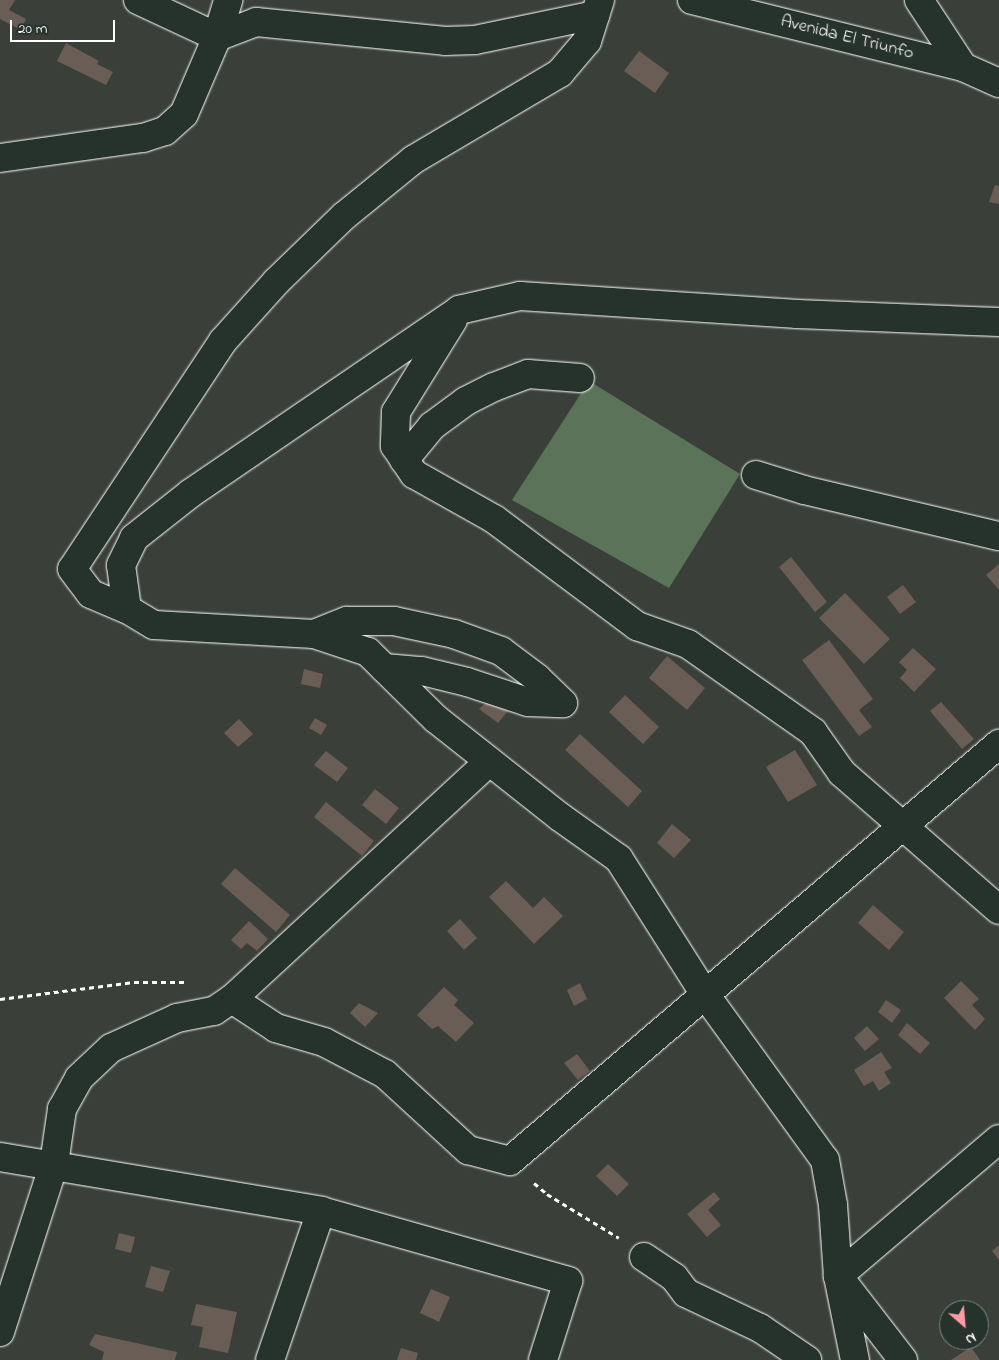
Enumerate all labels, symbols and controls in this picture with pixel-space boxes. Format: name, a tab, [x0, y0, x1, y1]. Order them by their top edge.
scale bar	[12, 10, 118, 42]
street label: Avenida El Triunfo	[778, 11, 916, 65]
text: 20 m	[18, 18, 47, 40]
north arrow	[939, 1300, 989, 1350]
text: N	[962, 1326, 980, 1349]

